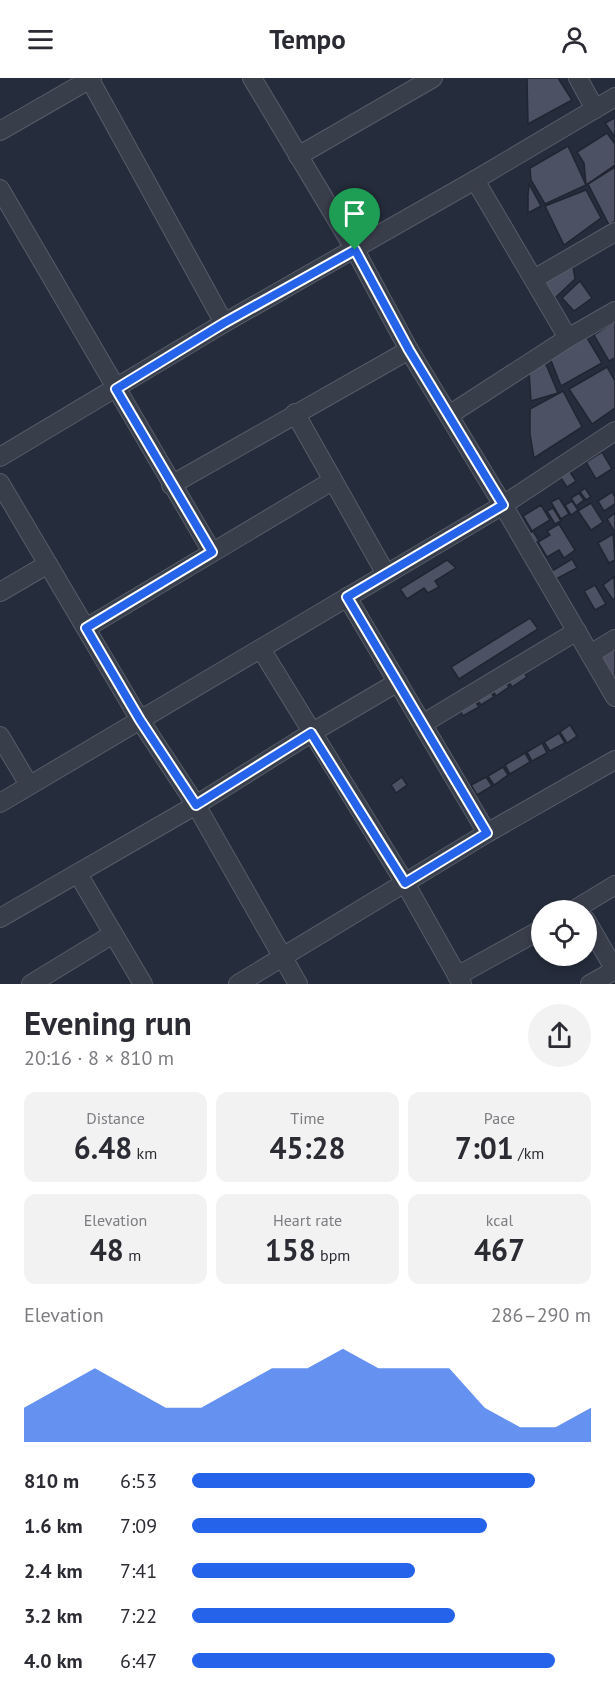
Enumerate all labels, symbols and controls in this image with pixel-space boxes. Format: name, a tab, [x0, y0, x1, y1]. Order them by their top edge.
text: Tempo	[269, 22, 346, 56]
icon: menu	[24, 23, 57, 56]
icon: person	[558, 23, 591, 56]
pin	[329, 188, 380, 250]
icon: arrive	[338, 197, 371, 230]
map controls	[531, 900, 597, 966]
button: locate	[531, 900, 597, 966]
text: Evening run	[24, 1001, 192, 1044]
button: share	[528, 1004, 591, 1067]
text: 20:16 · 8 × 810 m	[24, 1045, 174, 1071]
text: Distance	[86, 1108, 145, 1128]
text: Time	[290, 1108, 325, 1128]
text: Pace	[484, 1108, 515, 1128]
text: 6.48	[74, 1128, 132, 1167]
text: 45:28	[269, 1128, 346, 1167]
text: 7:01	[455, 1128, 514, 1167]
text: km	[132, 1143, 157, 1163]
text: /km	[514, 1143, 544, 1163]
text: Elevation	[84, 1210, 147, 1230]
text: Heart rate	[273, 1210, 342, 1230]
text: kcal	[486, 1210, 513, 1230]
text: 48	[90, 1230, 124, 1269]
text: 158	[265, 1230, 316, 1269]
text: 467	[474, 1230, 525, 1269]
text: m	[124, 1245, 141, 1265]
text: bpm	[316, 1245, 350, 1265]
text: Elevation	[24, 1302, 104, 1328]
text: 286–290 m	[491, 1302, 591, 1328]
text: 810 m	[24, 1468, 79, 1494]
text: 6:53	[120, 1468, 157, 1494]
text: 1.6 km	[24, 1513, 83, 1539]
text: 7:09	[120, 1513, 157, 1539]
text: 2.4 km	[24, 1558, 83, 1584]
text: 7:41	[120, 1558, 157, 1584]
text: 3.2 km	[24, 1603, 83, 1629]
text: 7:22	[120, 1603, 157, 1629]
text: 4.0 km	[24, 1648, 83, 1674]
text: 6:47	[120, 1648, 157, 1674]

